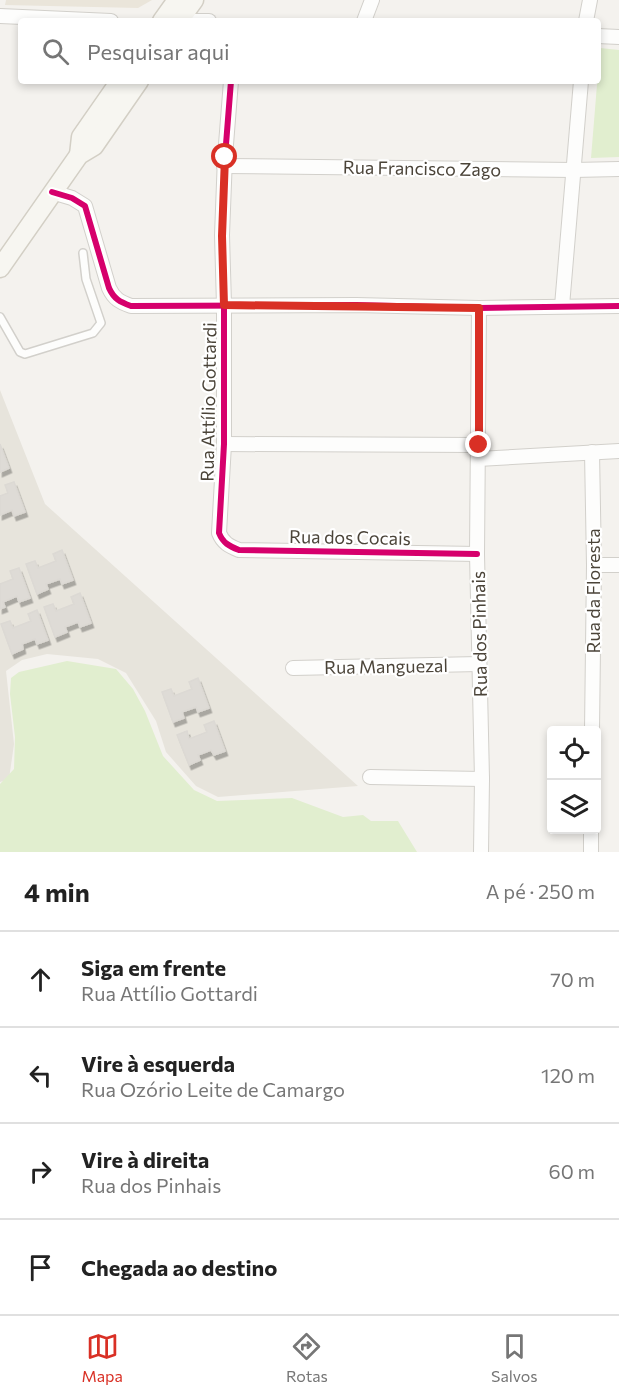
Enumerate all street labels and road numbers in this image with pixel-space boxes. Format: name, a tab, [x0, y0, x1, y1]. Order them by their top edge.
street label: Rua Francisco Zago	[343, 156, 501, 180]
street label: Rua Attílio Gottardi	[196, 322, 220, 482]
street label: Rua dos Cocais	[289, 525, 411, 549]
street label: Rua da Floresta	[582, 528, 604, 654]
street label: Rua dos Pinhais	[467, 571, 491, 697]
street label: Rua Manguezal	[324, 654, 448, 678]

